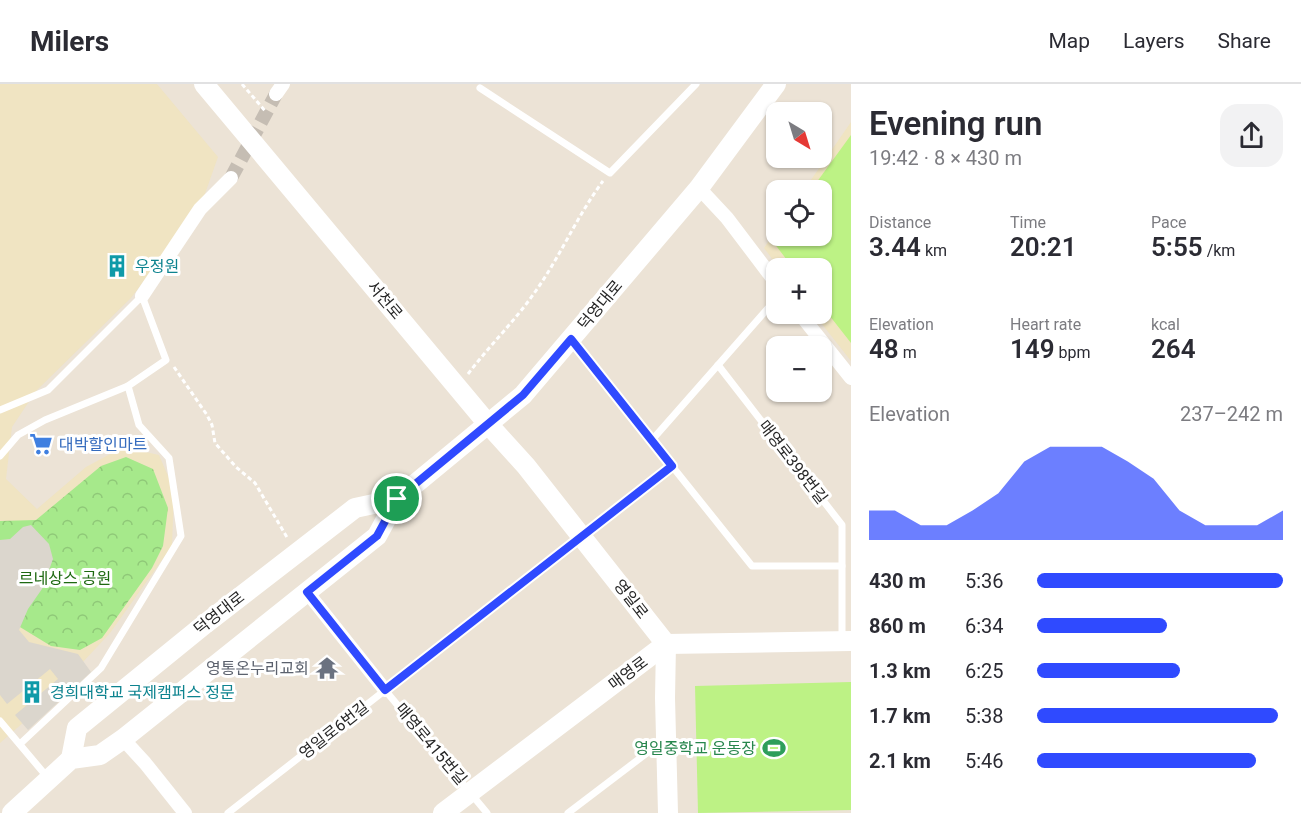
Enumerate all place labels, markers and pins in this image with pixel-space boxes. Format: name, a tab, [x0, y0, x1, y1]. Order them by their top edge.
building icon: 우정원	[104, 253, 130, 279]
place label: 우정원	[135, 257, 179, 276]
supermarket icon: 대박할인마트	[28, 431, 54, 457]
place label: 대박할인마트	[59, 435, 147, 454]
pin	[371, 473, 422, 524]
temple icon: 영통온누리교회	[314, 655, 340, 681]
place label: 영통온누리교회	[206, 659, 309, 678]
building icon: 경희대학교 국제캠퍼스 정문	[19, 679, 45, 705]
place label: 경희대학교 국제캠퍼스 정문	[50, 683, 235, 702]
sports icon: 영일중학교 운동장	[761, 735, 787, 761]
place label: 영일중학교 운동장	[634, 739, 756, 758]

